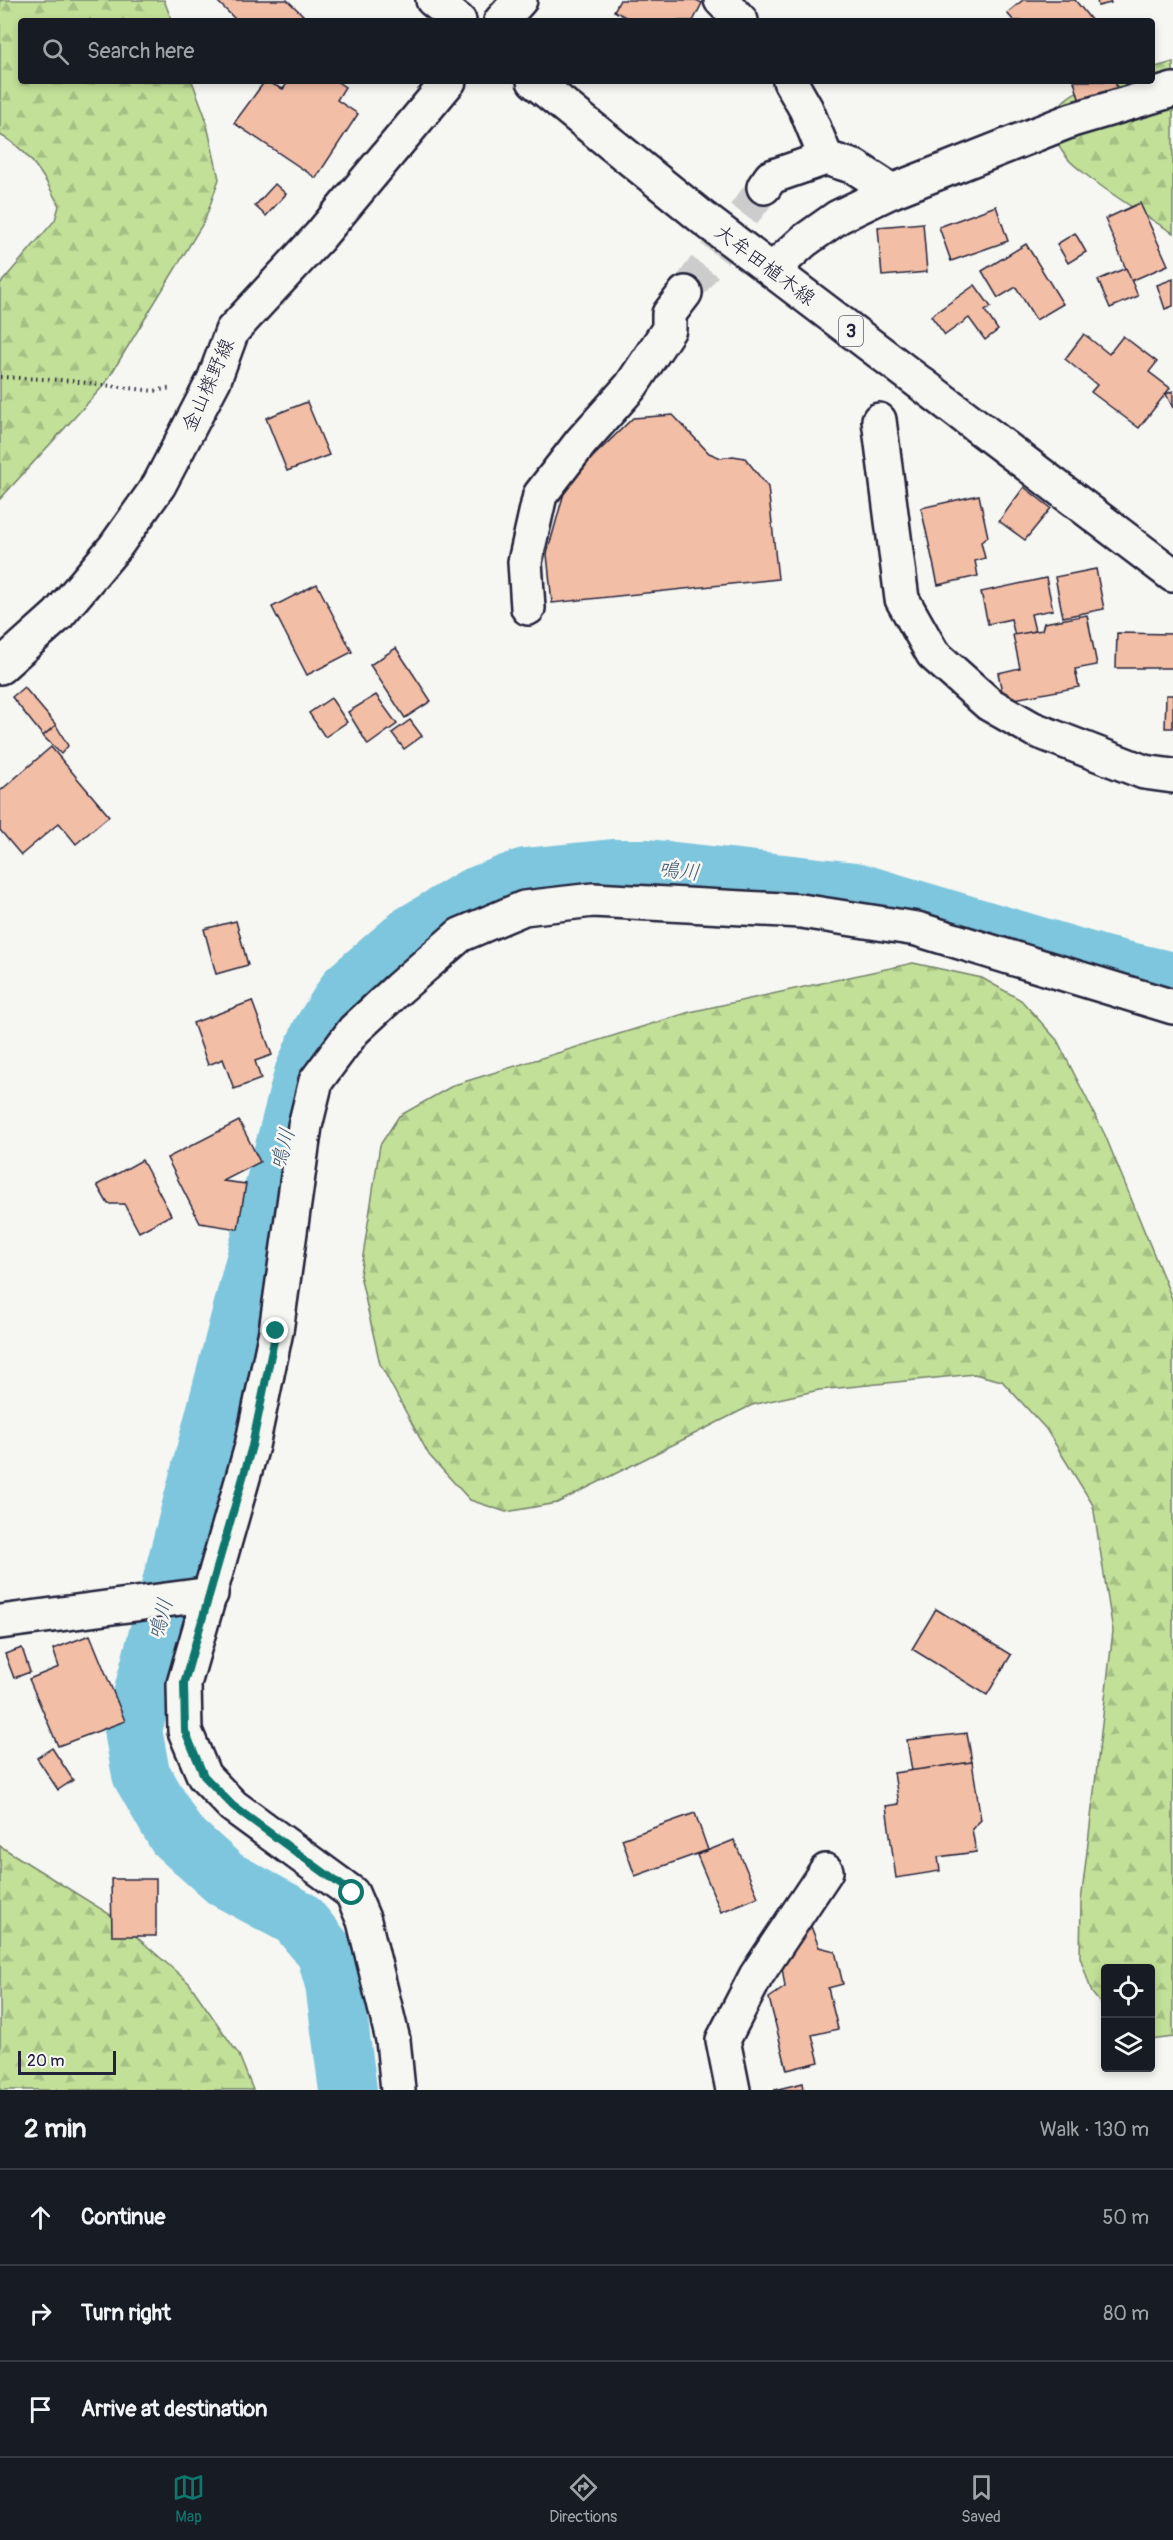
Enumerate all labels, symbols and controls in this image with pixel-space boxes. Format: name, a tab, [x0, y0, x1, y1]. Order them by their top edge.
search box	[18, 18, 1155, 84]
icon: search	[39, 35, 72, 68]
text: Search here	[87, 37, 194, 65]
street label: 大牟田植木線	[710, 219, 820, 311]
road number: 3	[839, 316, 863, 346]
street label: 金山檪野線	[176, 334, 240, 436]
water label: 鳴川	[657, 855, 701, 887]
water label: 鳴川	[265, 1125, 301, 1173]
route end	[262, 1317, 288, 1343]
water label: 鳴川	[143, 1595, 179, 1643]
route start	[338, 1879, 364, 1905]
map controls	[1101, 1964, 1155, 2072]
button: locate	[1101, 1964, 1155, 2018]
button: layers	[1101, 2018, 1155, 2072]
scale bar	[18, 2048, 116, 2076]
text: 20 m	[27, 2051, 65, 2071]
text: 2 min	[24, 2113, 86, 2145]
text: Walk · 130 m	[1040, 2117, 1149, 2142]
icon: ahead	[24, 2201, 57, 2234]
text: Continue	[81, 2203, 165, 2231]
text: 50 m	[1102, 2205, 1149, 2230]
icon: right	[24, 2297, 57, 2330]
text: Turn right	[81, 2299, 171, 2327]
text: 80 m	[1103, 2301, 1149, 2326]
icon: arrive	[24, 2393, 57, 2426]
text: Arrive at destination	[81, 2395, 267, 2423]
tab: Map	[172, 2471, 205, 2527]
tab: Directions	[549, 2471, 617, 2527]
tab: Saved	[961, 2471, 1001, 2527]

